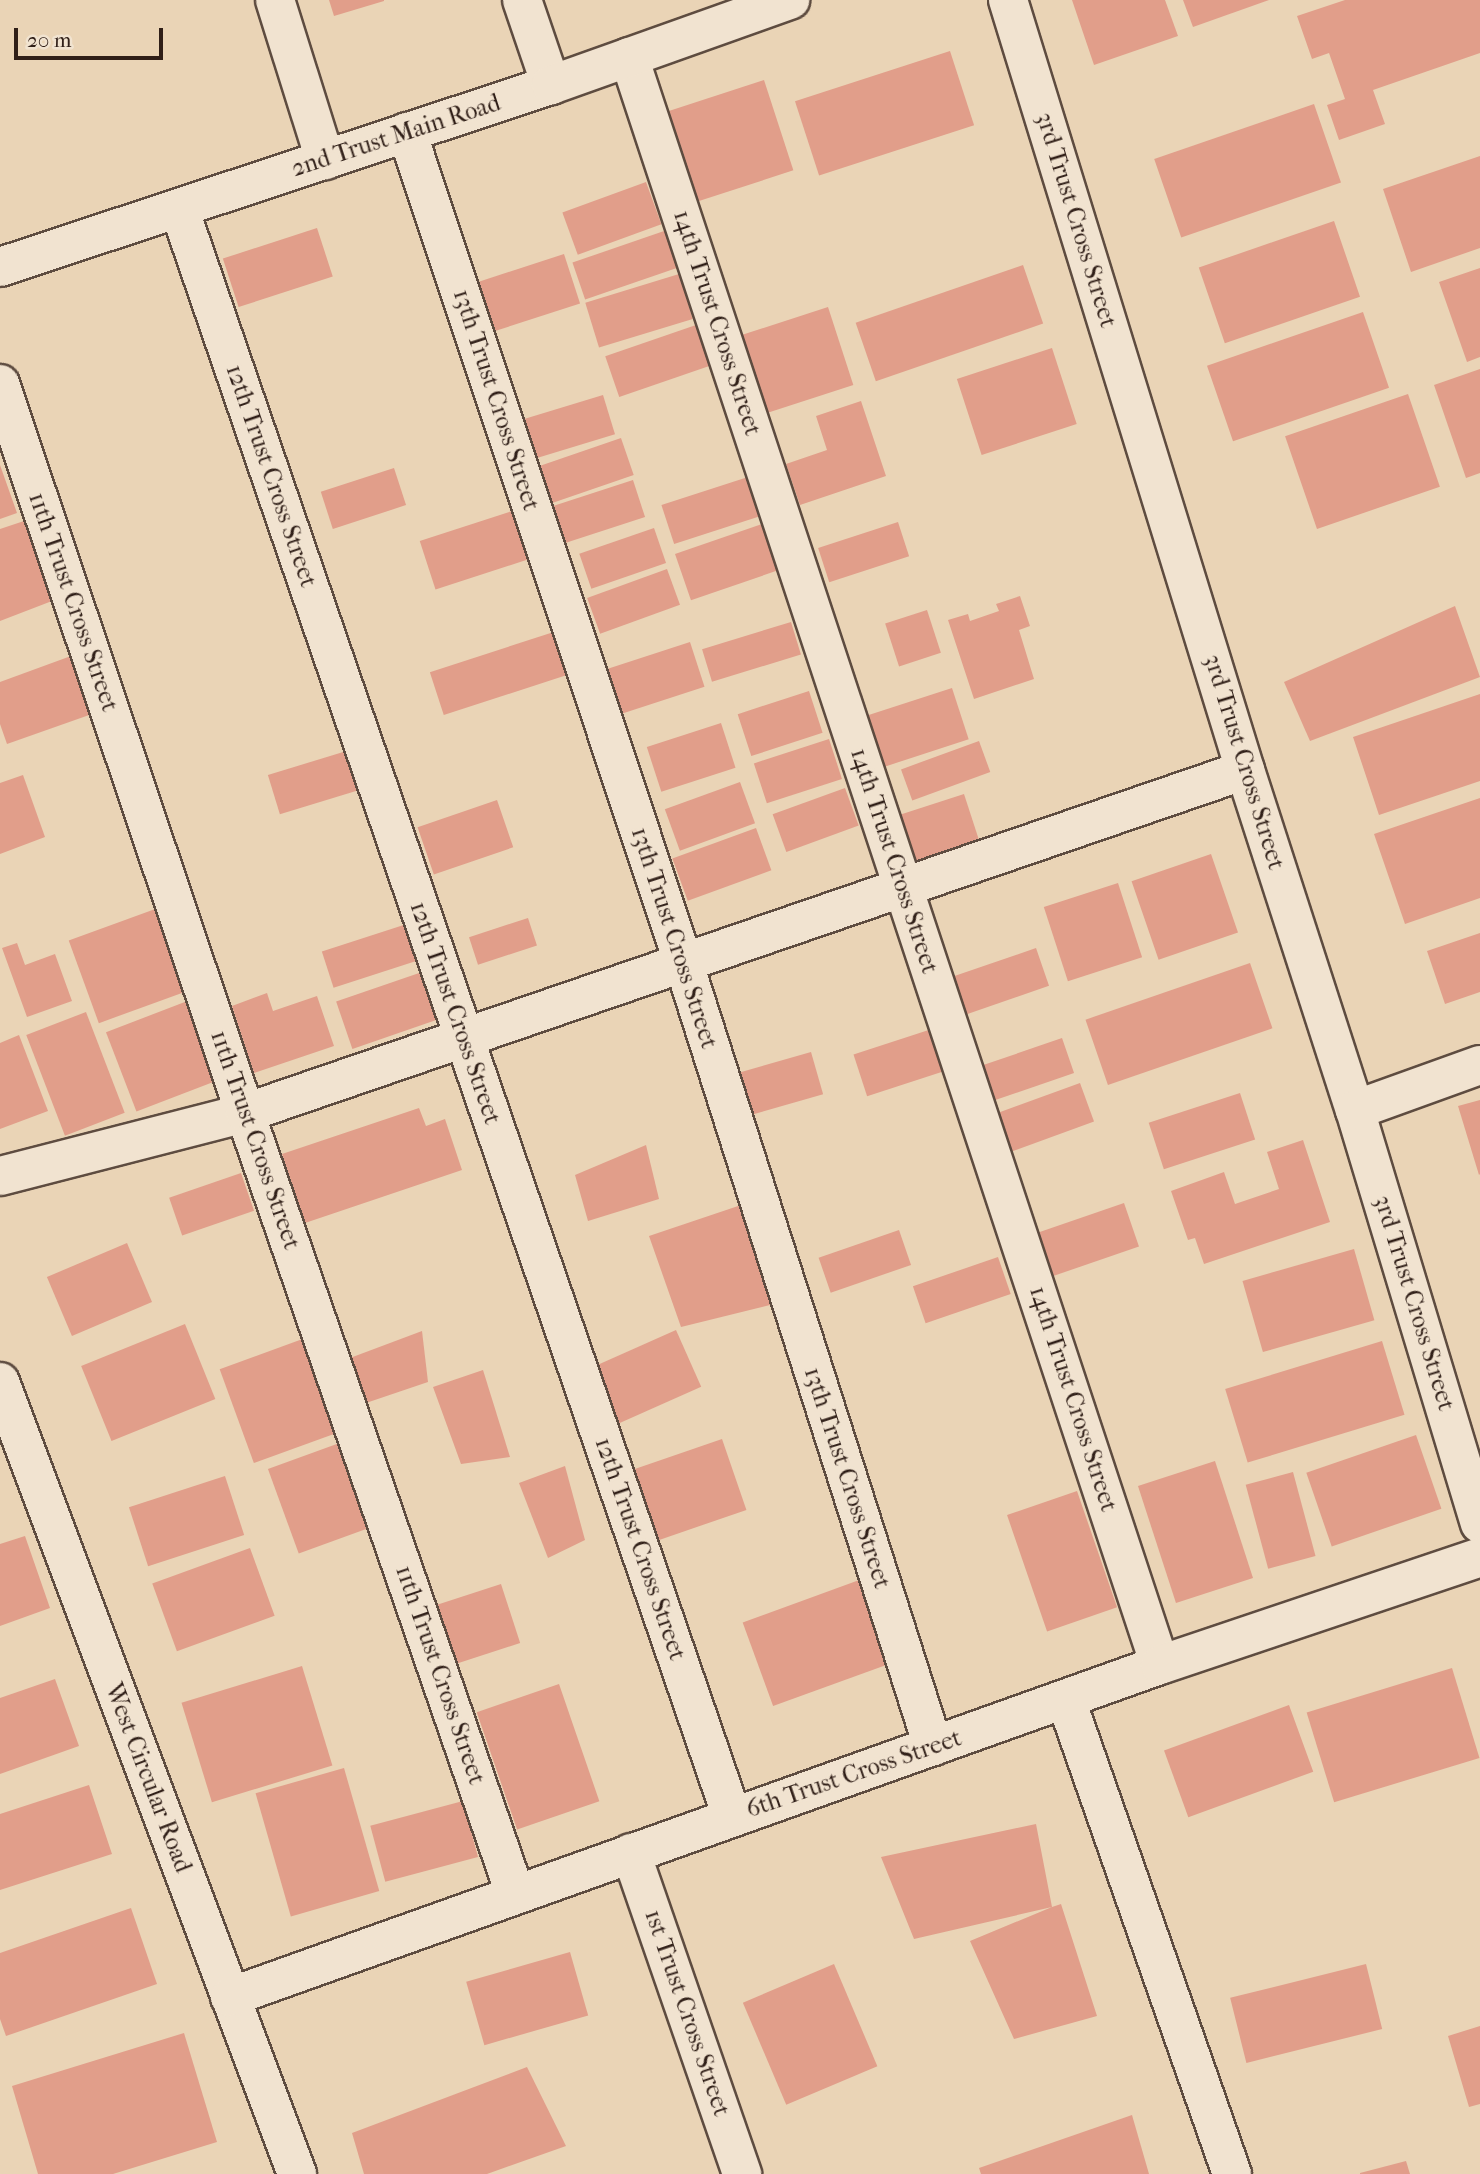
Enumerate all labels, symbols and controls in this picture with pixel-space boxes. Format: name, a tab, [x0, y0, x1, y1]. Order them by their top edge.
scale bar	[18, 14, 166, 58]
text: 20 m	[27, 28, 71, 52]
street label: 2nd Trust Main Road	[288, 89, 504, 183]
street label: 3rd Trust Cross Street	[1030, 109, 1122, 331]
street label: 14th Trust Cross Street	[667, 207, 767, 439]
street label: 13th Trust Cross Street	[447, 286, 545, 514]
street label: 12th Trust Cross Street	[219, 361, 323, 591]
street label: 11th Trust Cross Street	[22, 489, 124, 715]
street label: 3rd Trust Cross Street	[1198, 651, 1290, 873]
street label: 14th Trust Cross Street	[844, 745, 944, 977]
street label: 13th Trust Cross Street	[625, 824, 723, 1052]
street label: 12th Trust Cross Street	[403, 898, 507, 1128]
street label: 11th Trust Cross Street	[204, 1027, 306, 1253]
street label: 3rd Trust Cross Street	[1368, 1192, 1460, 1414]
street label: 14th Trust Cross Street	[1023, 1283, 1123, 1515]
street label: 13th Trust Cross Street	[798, 1364, 896, 1592]
street label: 12th Trust Cross Street	[588, 1434, 692, 1664]
street label: 11th Trust Cross Street	[389, 1562, 491, 1788]
street label: West Circular Road	[99, 1679, 197, 1877]
street label: 6th Trust Cross Street	[743, 1724, 965, 1824]
street label: 1st Trust Cross Street	[638, 1906, 736, 2120]

